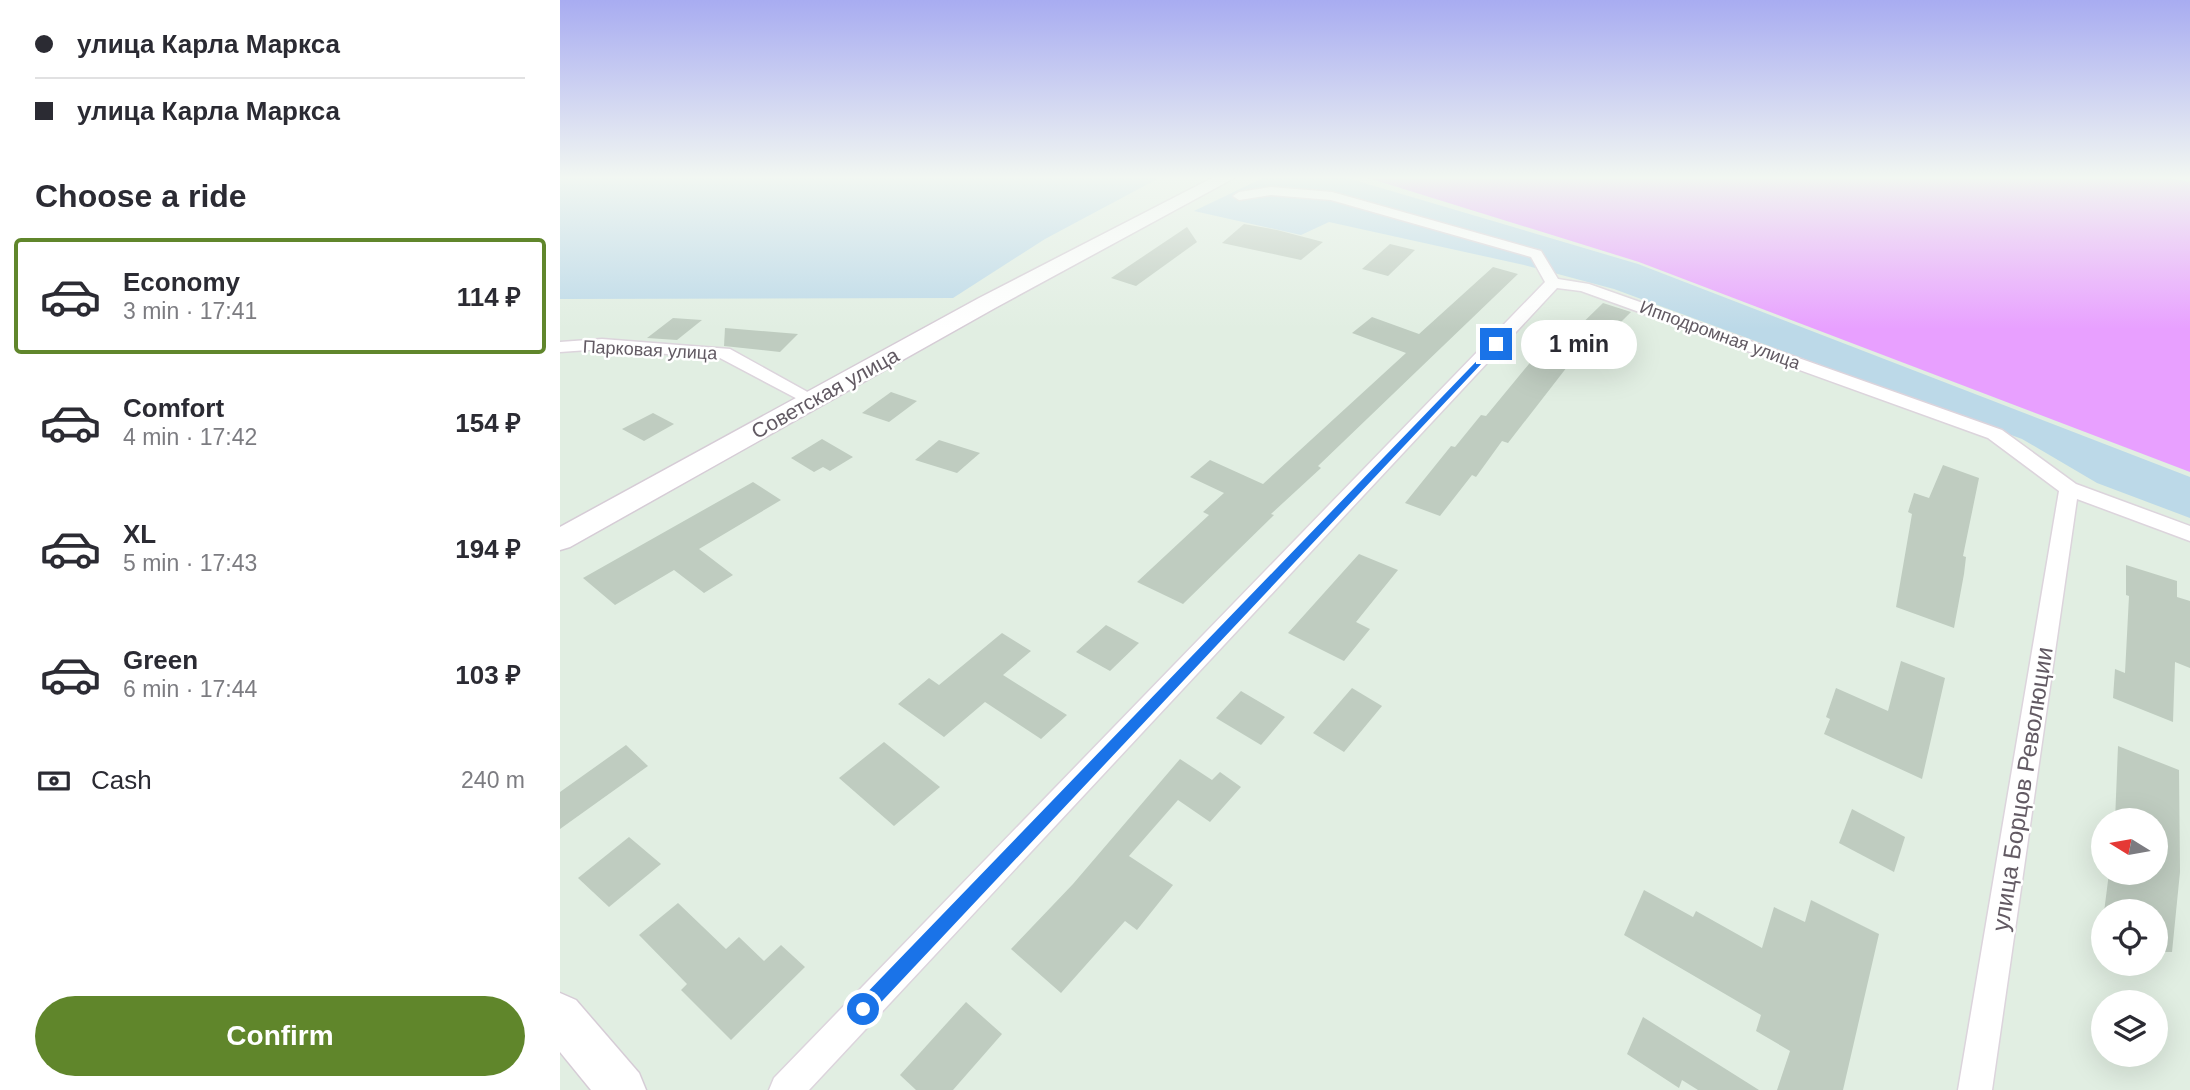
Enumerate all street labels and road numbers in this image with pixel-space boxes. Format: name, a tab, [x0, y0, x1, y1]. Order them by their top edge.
street label: Ипподромная улица	[1637, 297, 1804, 374]
street label: Парковая улица	[582, 336, 719, 364]
street label: Советская улица	[747, 343, 903, 443]
street label: улица Борцов Революции	[1986, 645, 2058, 933]

